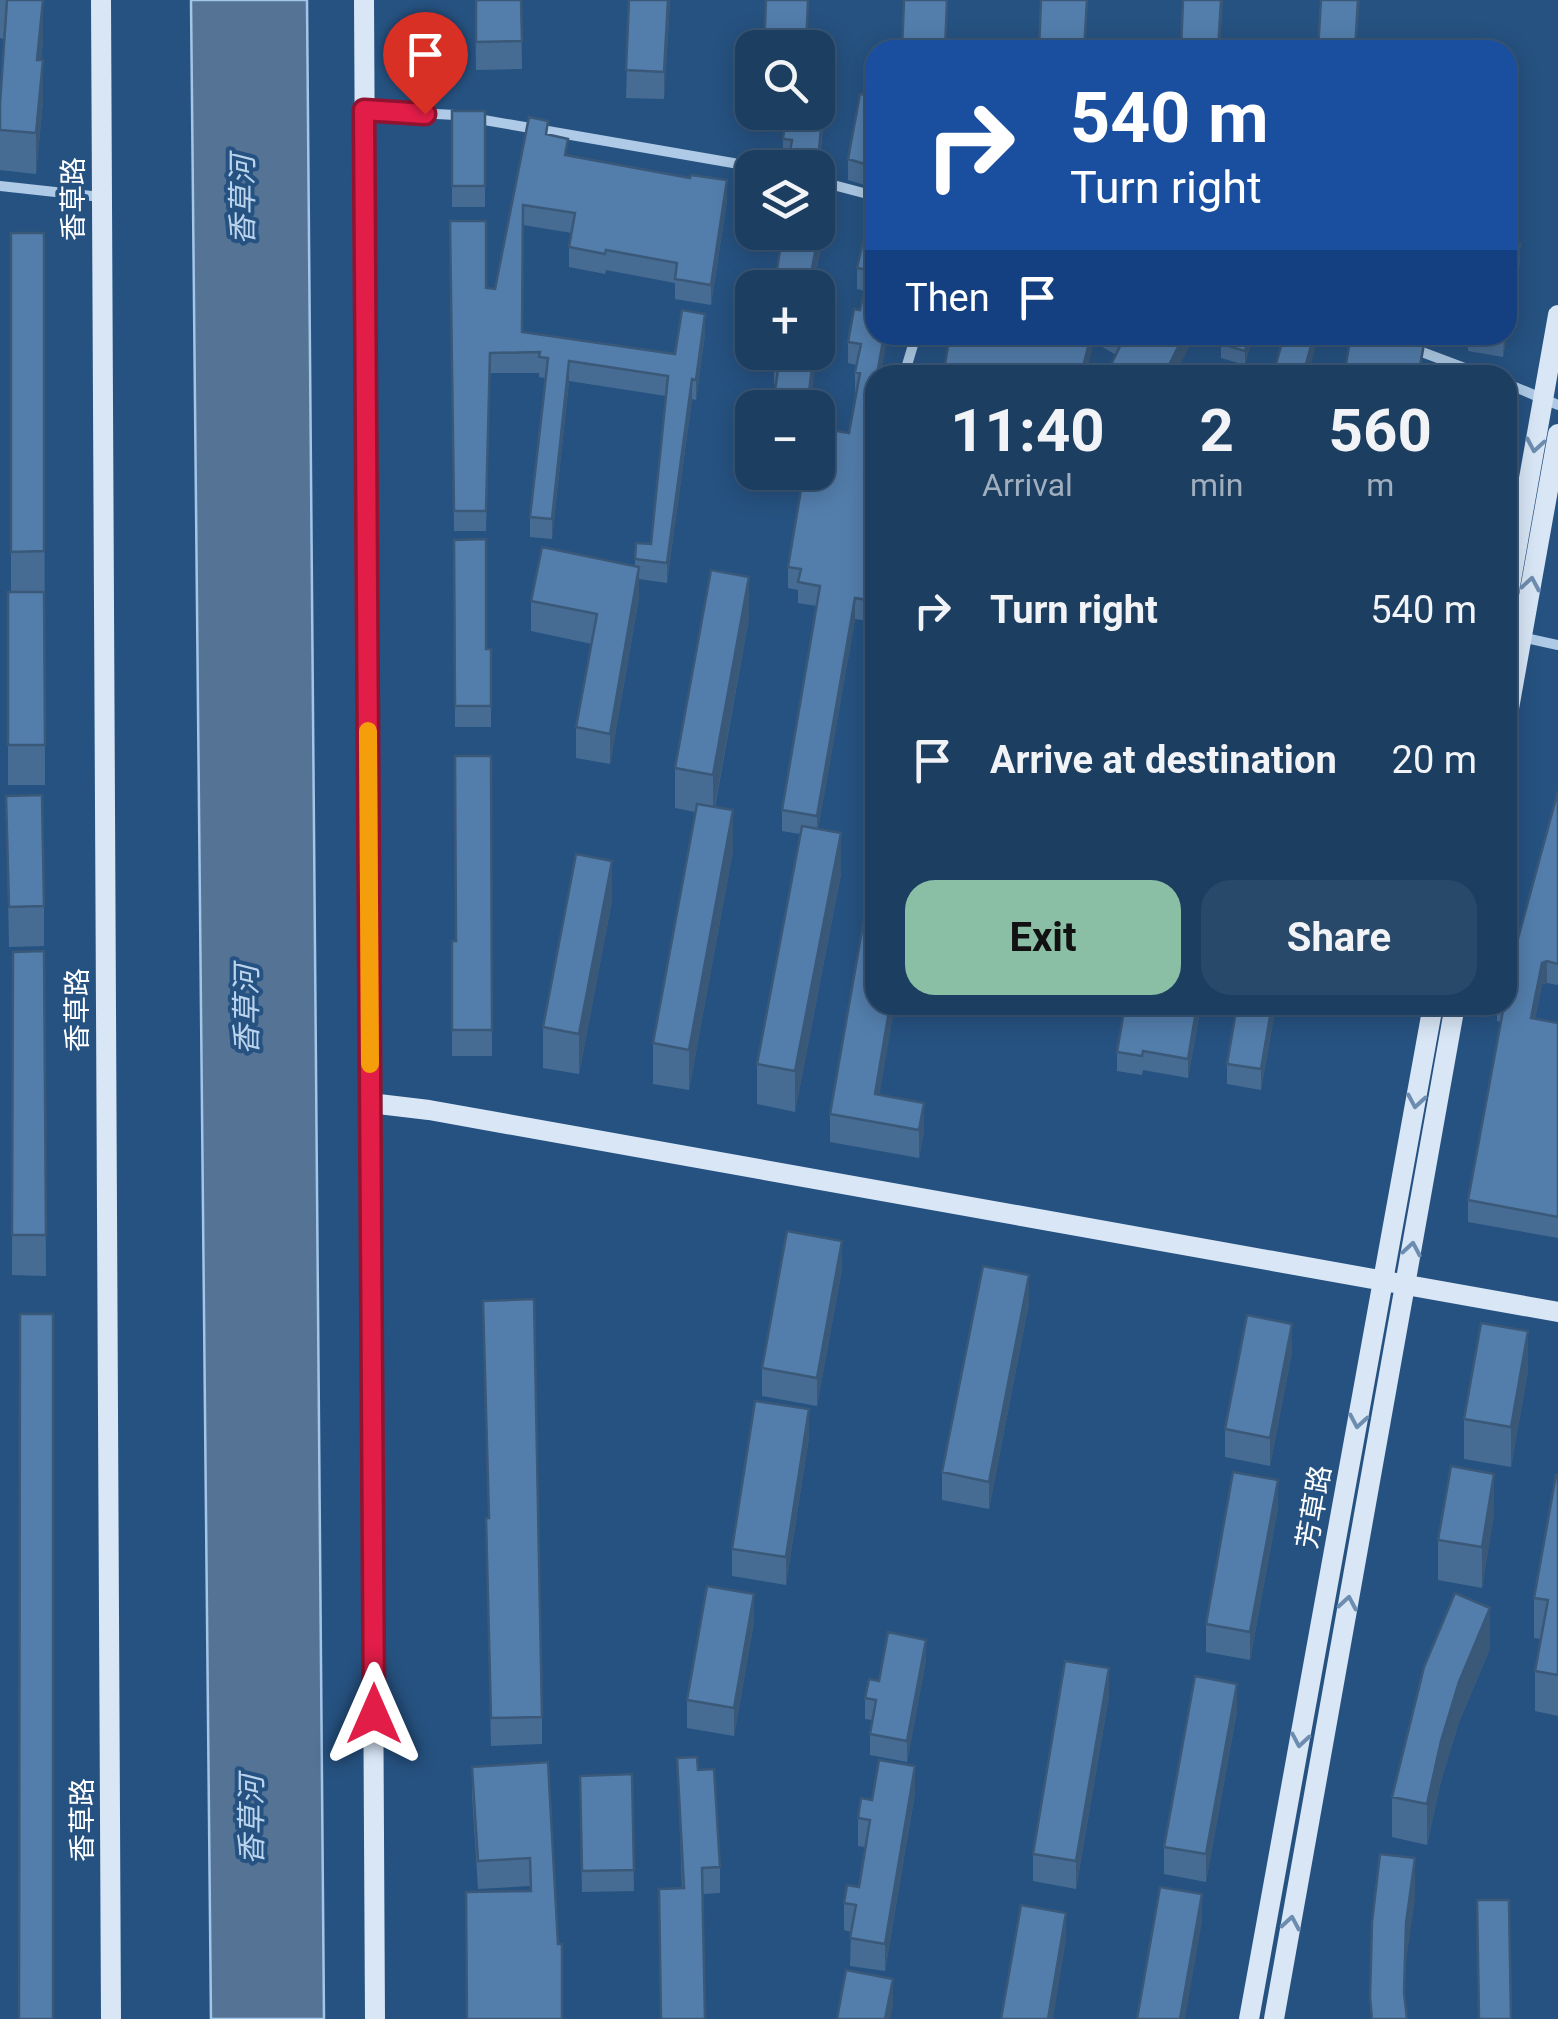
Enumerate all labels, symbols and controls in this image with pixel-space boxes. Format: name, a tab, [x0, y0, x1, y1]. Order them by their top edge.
pin	[383, 12, 468, 115]
icon: arrive	[398, 27, 453, 82]
map controls	[735, 30, 835, 490]
button: search	[735, 30, 835, 130]
text: 540 m	[1070, 77, 1269, 159]
icon: right	[905, 80, 1035, 210]
water label: 香草河	[225, 150, 260, 245]
button: layers	[735, 150, 835, 250]
street label: 香草路	[57, 157, 90, 241]
text: Turn right	[1070, 161, 1262, 214]
button: +	[735, 270, 835, 370]
icon: arrive	[1010, 270, 1065, 325]
text: Then	[905, 276, 990, 320]
button: −	[735, 390, 835, 490]
text: 11:40	[950, 395, 1105, 466]
text: 2	[1199, 395, 1234, 466]
text: 560	[1329, 395, 1432, 466]
one-way arrow	[1525, 437, 1546, 454]
text: Arrival	[982, 466, 1073, 504]
text: min	[1190, 466, 1243, 504]
text: m	[1366, 466, 1394, 504]
one-way arrow	[1520, 576, 1541, 592]
icon: right	[905, 583, 960, 638]
text: Turn right	[990, 588, 1158, 632]
text: 540 m	[1370, 588, 1477, 632]
icon: arrive	[905, 733, 960, 788]
text: Arrive at destination	[990, 738, 1337, 782]
text: 20 m	[1392, 738, 1477, 782]
button: Exit	[905, 880, 1181, 995]
button: Share	[1201, 880, 1477, 995]
water label: 香草河	[229, 960, 264, 1055]
street label: 香草路	[61, 968, 94, 1052]
one-way arrow	[1406, 1093, 1427, 1109]
one-way arrow	[1401, 1241, 1422, 1257]
one-way arrow	[1348, 1412, 1369, 1429]
street label: 芳草路	[1290, 1463, 1338, 1551]
one-way arrow	[1337, 1595, 1358, 1612]
position arrow	[322, 1662, 426, 1766]
one-way arrow	[1290, 1732, 1311, 1749]
water label: 香草河	[234, 1770, 269, 1865]
street label: 香草路	[66, 1778, 99, 1862]
one-way arrow	[1280, 1915, 1301, 1931]

